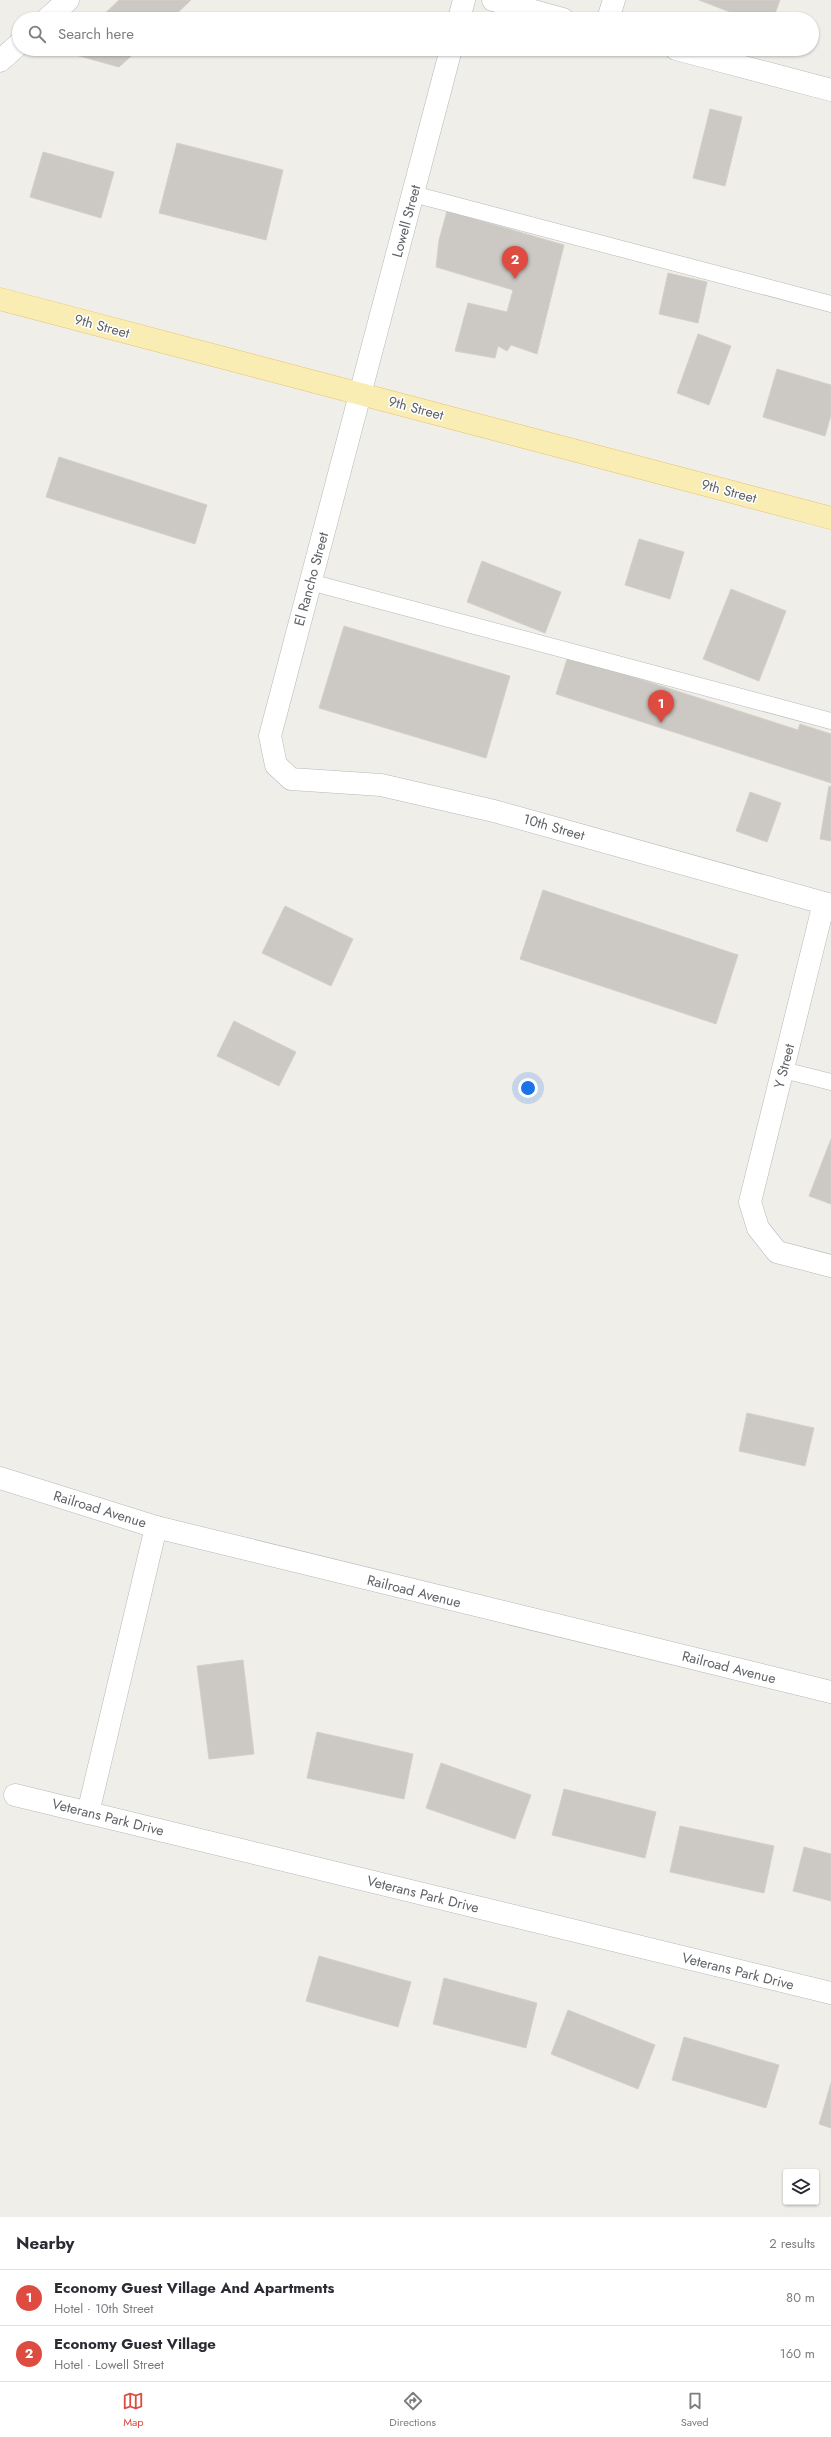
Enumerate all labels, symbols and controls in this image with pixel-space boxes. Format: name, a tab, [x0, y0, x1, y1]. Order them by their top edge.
search box	[12, 12, 819, 56]
icon: search	[26, 23, 48, 45]
text: Search here	[58, 23, 134, 45]
street label: Lowell Street	[387, 182, 425, 259]
pin: 2	[502, 246, 528, 279]
street label: 9th Street	[72, 309, 132, 343]
street label: 9th Street	[386, 391, 446, 425]
street label: 9th Street	[699, 474, 759, 508]
street label: El Rancho Street	[289, 529, 333, 628]
pin: 1	[648, 690, 674, 723]
street label: 10th Street	[521, 809, 588, 845]
street label: Y Street	[769, 1041, 799, 1090]
your location	[518, 1078, 538, 1098]
street label: Railroad Avenue	[51, 1485, 149, 1533]
street label: Railroad Avenue	[365, 1570, 463, 1612]
street label: Railroad Avenue	[680, 1646, 778, 1688]
street label: Veterans Park Drive	[50, 1793, 166, 1841]
street label: Veterans Park Drive	[365, 1870, 481, 1918]
street label: Veterans Park Drive	[680, 1947, 796, 1995]
map controls	[783, 2169, 819, 2205]
button: layers	[783, 2169, 819, 2205]
text: Nearby	[16, 2231, 74, 2255]
text: 2 results	[769, 2234, 815, 2253]
text: Economy Guest Village And Apartments	[54, 2277, 334, 2299]
text: 1	[26, 2288, 32, 2307]
text: 80 m	[786, 2288, 815, 2307]
text: Hotel · 10th Street	[54, 2299, 153, 2318]
text: Economy Guest Village	[54, 2333, 216, 2355]
text: 2	[25, 2344, 33, 2363]
text: 160 m	[780, 2344, 815, 2363]
text: Hotel · Lowell Street	[54, 2355, 164, 2374]
tab: Map	[122, 2390, 144, 2430]
tab: Directions	[389, 2390, 436, 2430]
tab: Saved	[681, 2390, 709, 2430]

